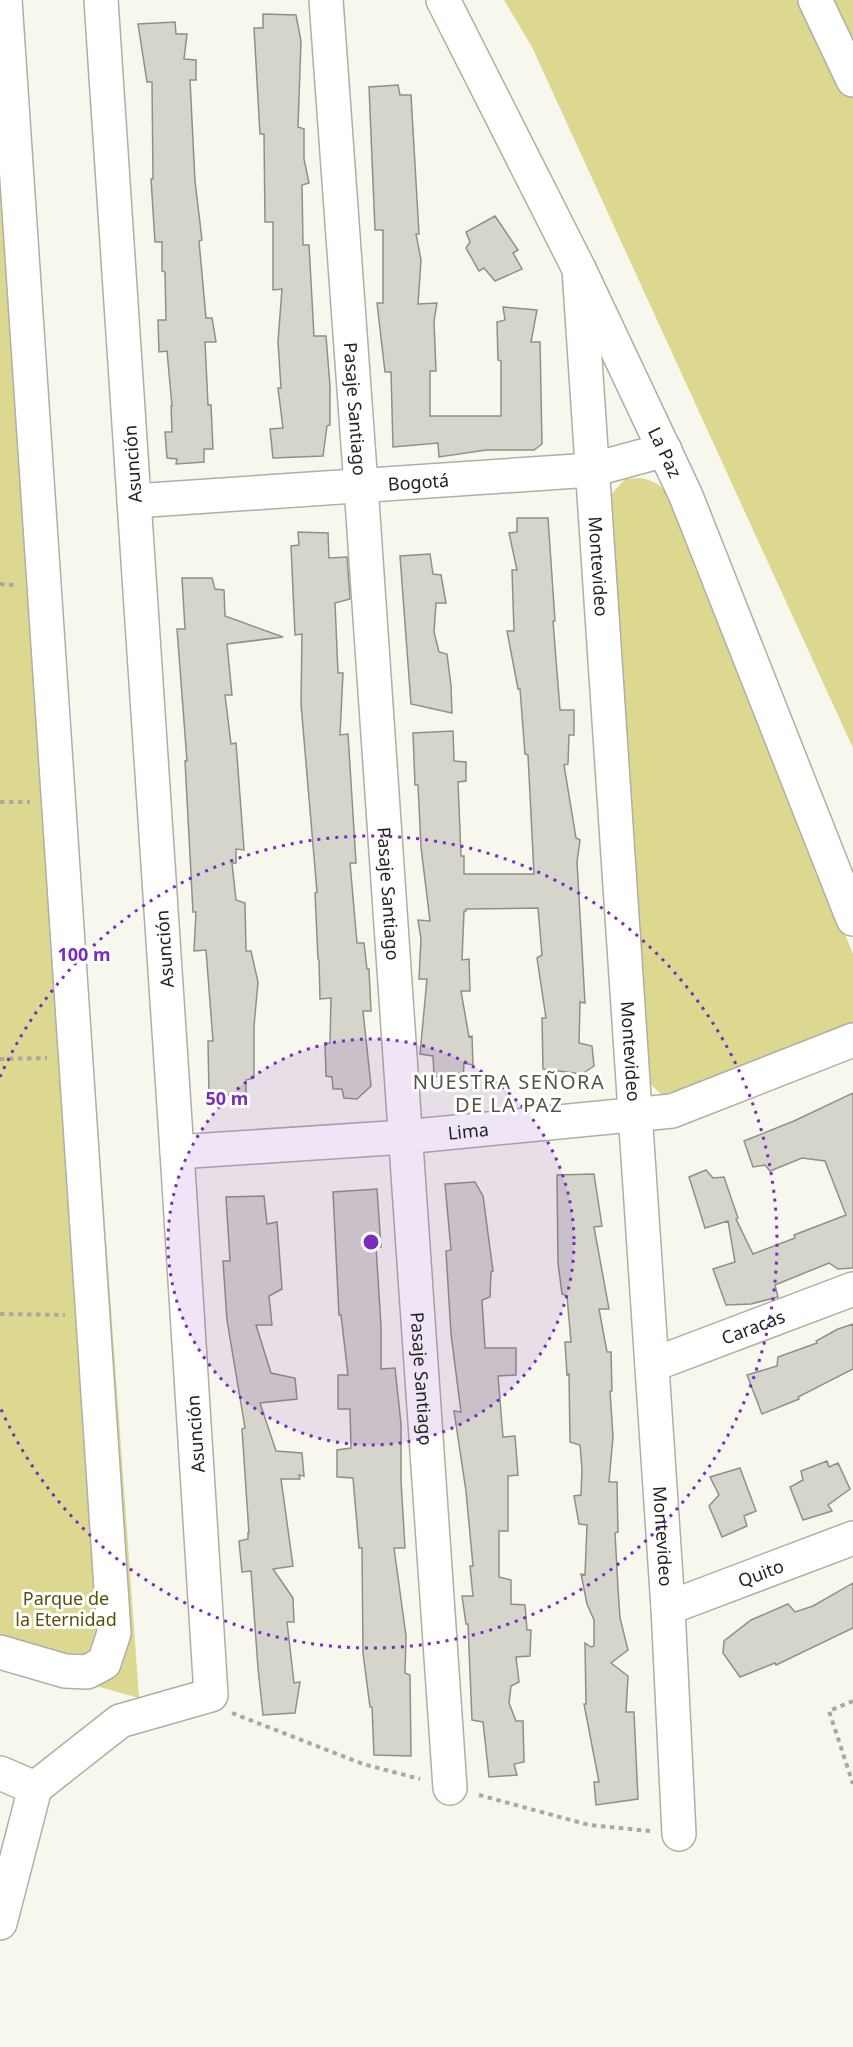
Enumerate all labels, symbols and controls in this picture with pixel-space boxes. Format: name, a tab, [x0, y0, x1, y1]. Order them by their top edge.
street label: Pasaje Santiago	[339, 341, 372, 476]
street label: La Paz	[643, 423, 688, 482]
street label: Asunción	[117, 424, 147, 504]
street label: Bogotá	[387, 468, 450, 496]
street label: Montevideo	[583, 515, 614, 617]
street label: Pasaje Santiago	[372, 826, 405, 961]
street label: Asunción	[149, 909, 179, 989]
text: 100 m	[57, 942, 111, 966]
street label: Montevideo	[616, 1000, 646, 1102]
district label: NUESTRA SEÑORA DE LA PAZ	[413, 1068, 605, 1118]
text: 50 m	[206, 1086, 248, 1110]
street label: Lima	[447, 1117, 490, 1145]
centre of rings	[361, 1232, 381, 1252]
street label: Caracas	[718, 1304, 788, 1350]
street label: Pasaje Santiago	[405, 1311, 439, 1446]
street label: Asunción	[180, 1394, 210, 1474]
street label: Montevideo	[648, 1485, 679, 1587]
street label: Quito	[734, 1553, 787, 1593]
park label: Parque de la Eternidad	[15, 1586, 117, 1631]

